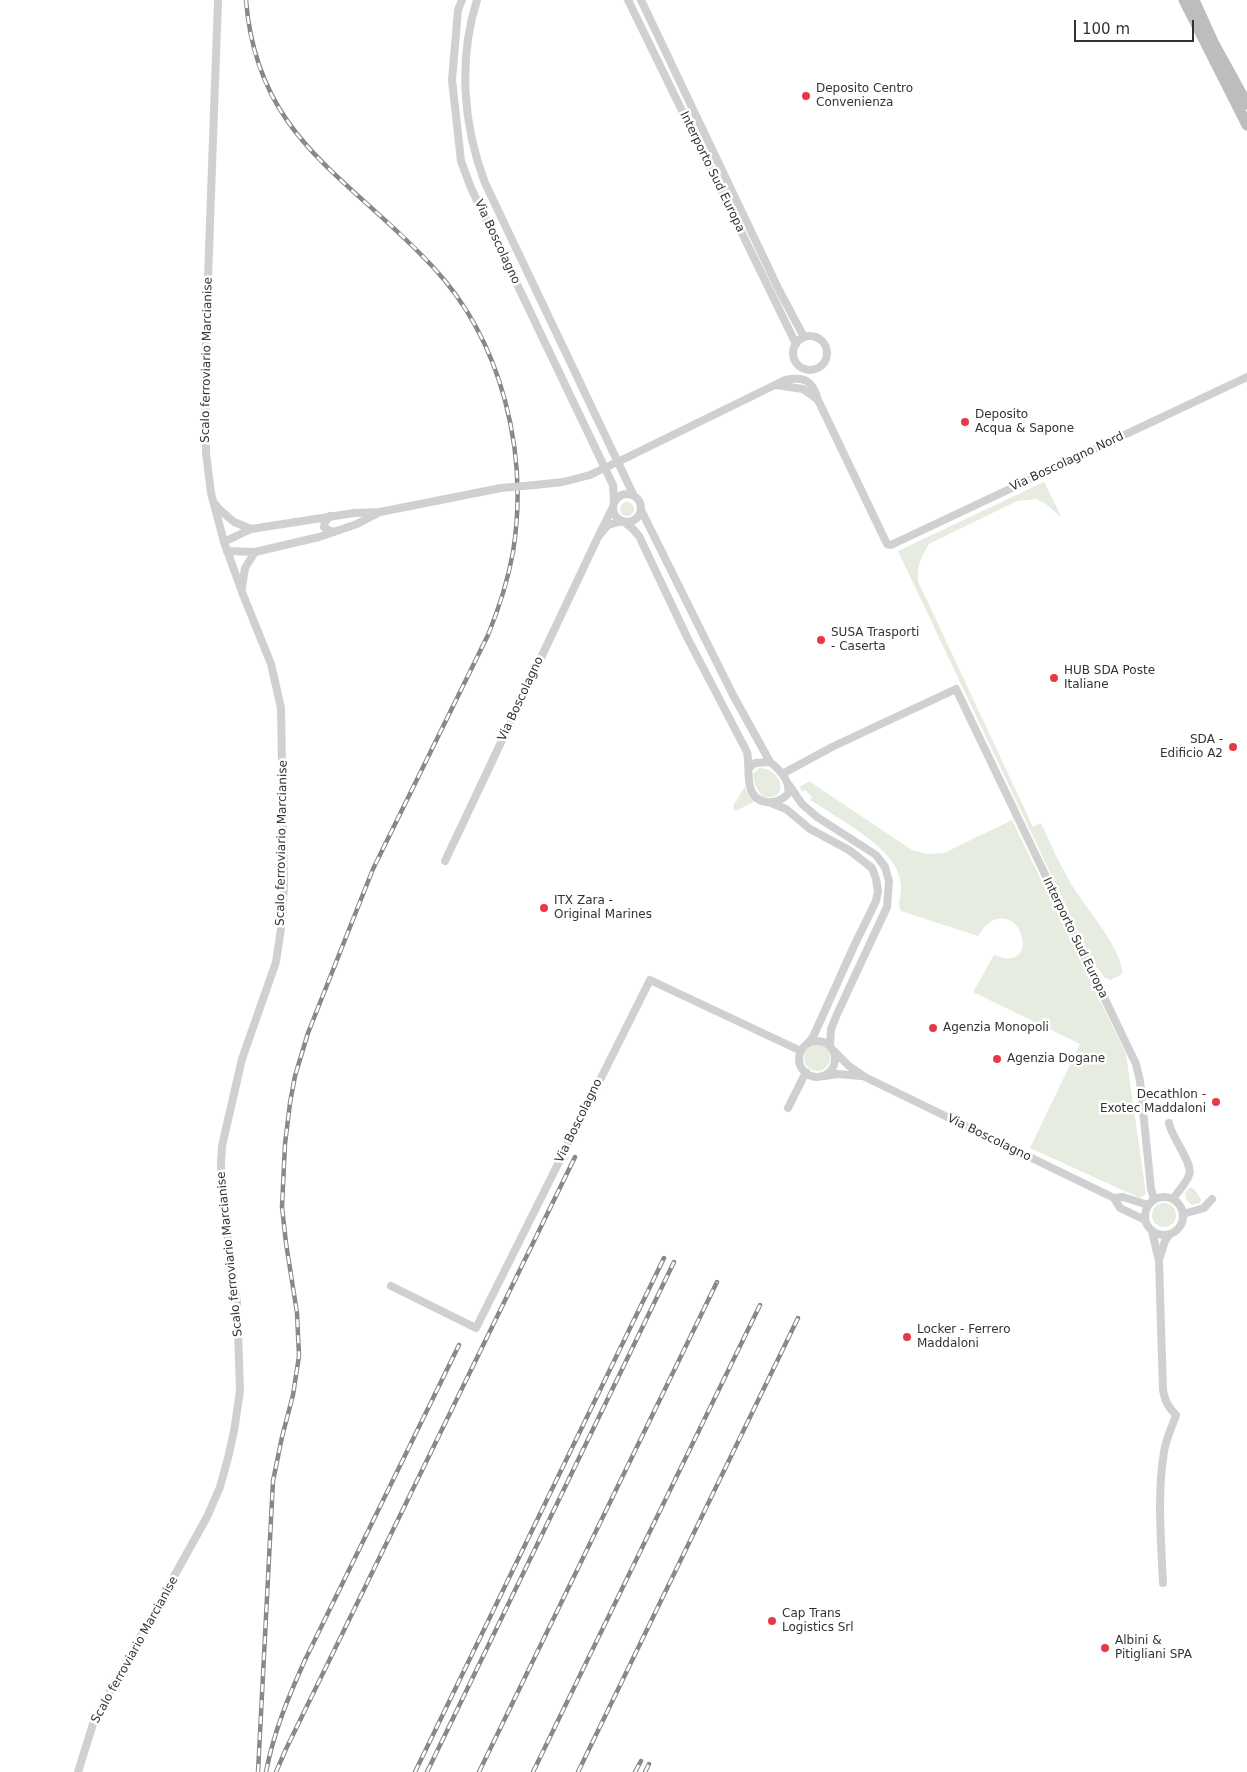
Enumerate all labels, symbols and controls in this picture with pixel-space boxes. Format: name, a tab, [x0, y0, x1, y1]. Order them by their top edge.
scale bar	[1077, 10, 1197, 42]
text: 100 m	[1082, 20, 1130, 38]
place label: Deposito Centro Convenienza	[816, 82, 913, 110]
marker: Deposito Centro Convenienza	[800, 90, 812, 102]
street label: Interporto Sud Europa	[676, 109, 748, 235]
street label: Via Boscolagno	[471, 198, 523, 286]
street label: Scalo ferroviario Marcianise	[198, 277, 216, 443]
place label: Deposito Acqua & Sapone	[975, 408, 1074, 436]
marker: Deposito Acqua & Sapone	[959, 416, 971, 428]
street label: Via Boscolagno Nord	[1008, 429, 1126, 495]
place label: SUSA Trasporti - Caserta	[831, 626, 919, 654]
marker: SUSA Trasporti - Caserta	[815, 634, 827, 646]
street label: Via Boscolagno	[495, 655, 547, 743]
place label: HUB SDA Poste Italiane	[1064, 664, 1155, 692]
marker: HUB SDA Poste Italiane	[1048, 672, 1060, 684]
place label: SDA - Edificio A2	[1160, 733, 1223, 761]
marker: SDA - Edificio A2	[1227, 741, 1239, 753]
street label: Scalo ferroviario Marcianise	[273, 760, 291, 926]
street label: Interporto Sud Europa	[1039, 875, 1111, 1001]
place label: ITX Zara - Original Marines	[554, 894, 652, 922]
marker: ITX Zara - Original Marines	[538, 902, 550, 914]
place label: Agenzia Monopoli	[943, 1021, 1049, 1035]
marker: Agenzia Monopoli	[927, 1022, 939, 1034]
place label: Agenzia Dogane	[1007, 1052, 1105, 1066]
marker: Agenzia Dogane	[991, 1053, 1003, 1065]
street label: Via Boscolagno	[552, 1077, 606, 1165]
place label: Decathlon - Exotec Maddaloni	[1100, 1088, 1206, 1116]
marker: Decathlon - Exotec Maddaloni	[1210, 1096, 1222, 1108]
street label: Via Boscolagno	[945, 1111, 1033, 1165]
street label: Scalo ferroviario Marcianise	[214, 1171, 246, 1337]
place label: Locker - Ferrero Maddaloni	[917, 1323, 1011, 1351]
marker: Locker - Ferrero Maddaloni	[901, 1331, 913, 1343]
street label: Scalo ferroviario Marcianise	[88, 1574, 182, 1726]
place label: Cap Trans Logistics Srl	[782, 1607, 854, 1635]
marker: Cap Trans Logistics Srl	[766, 1615, 778, 1627]
place label: Albini & Pitigliani SPA	[1115, 1634, 1192, 1662]
marker: Albini & Pitigliani SPA	[1099, 1642, 1111, 1654]

